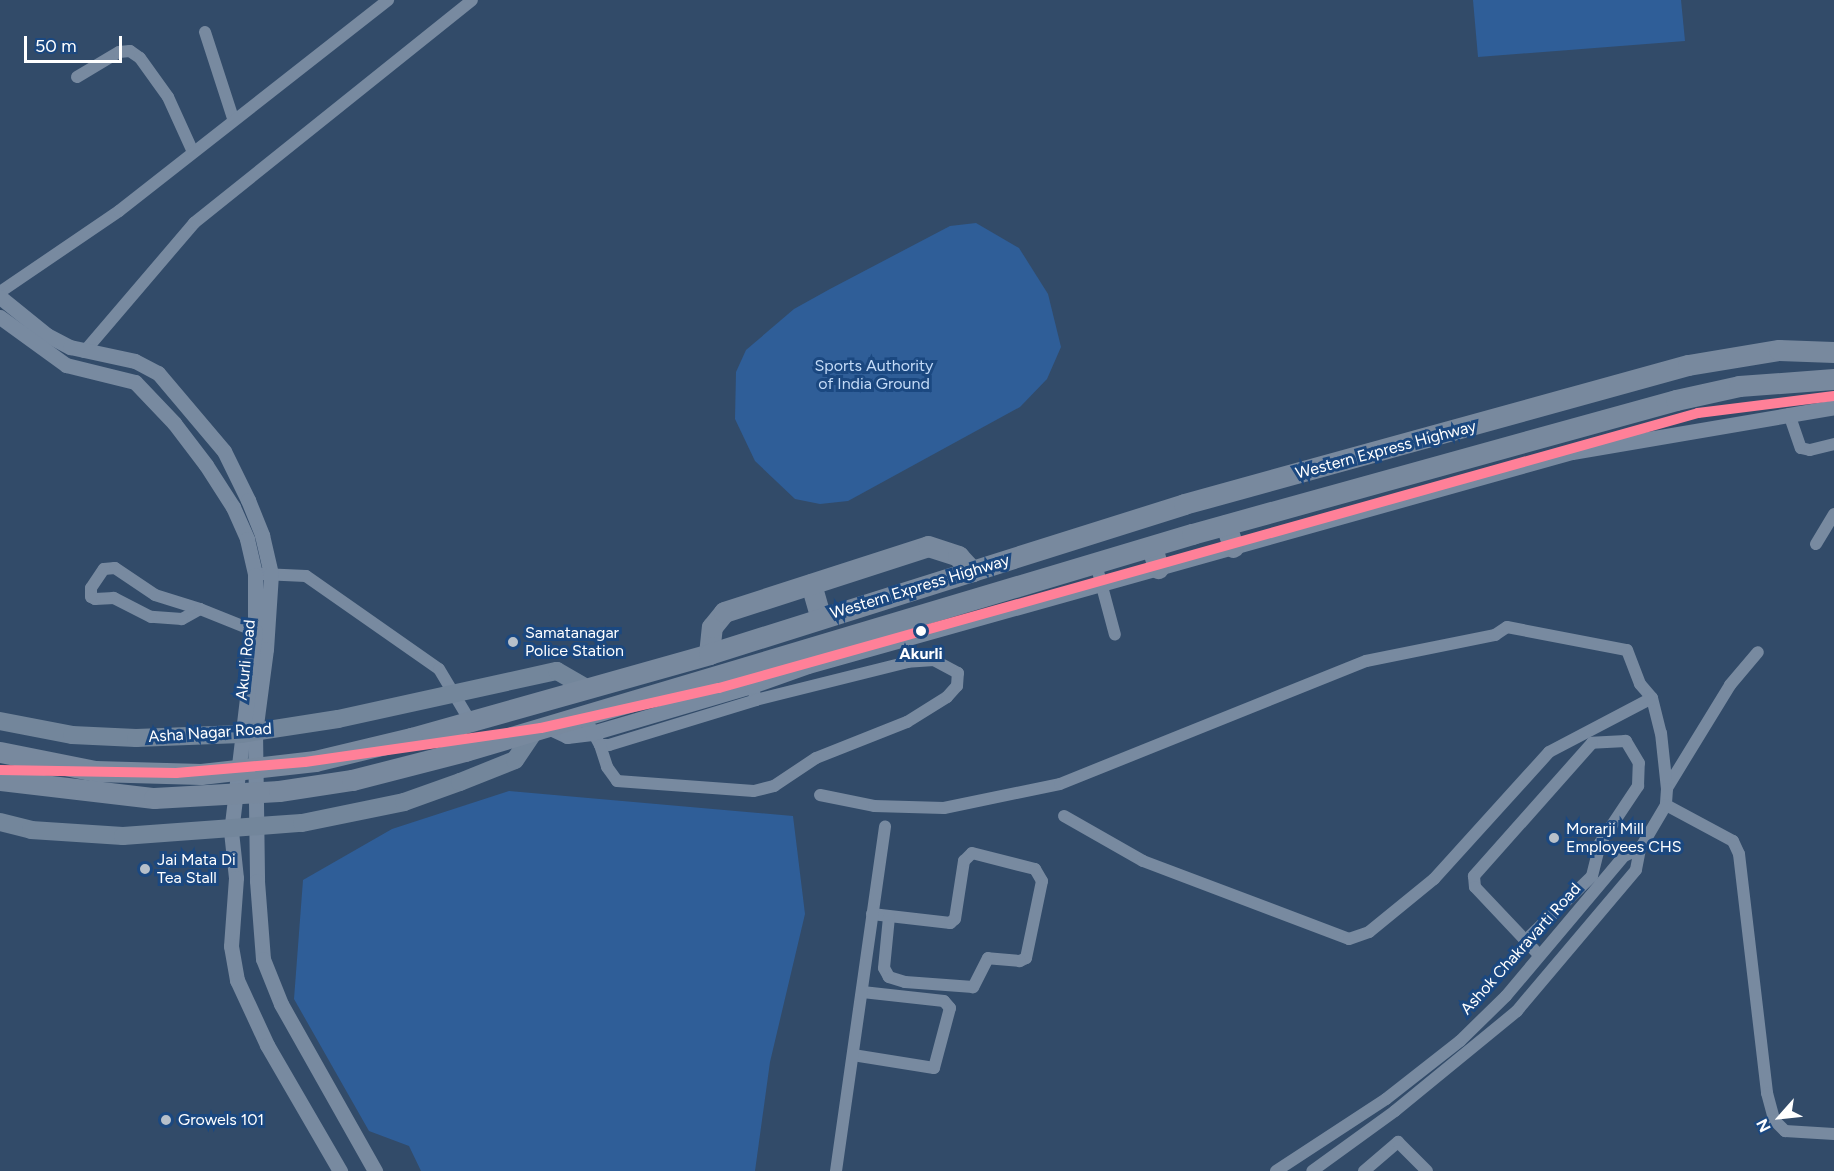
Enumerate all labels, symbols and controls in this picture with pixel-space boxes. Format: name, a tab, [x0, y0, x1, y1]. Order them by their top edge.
scale bar	[27, 24, 124, 62]
text: 50 m	[35, 35, 77, 57]
park label: Sports Authority of India Ground	[814, 356, 934, 394]
street label: Western Express Highway	[1294, 417, 1478, 483]
street label: Western Express Highway	[828, 551, 1012, 623]
street label: Akurli Road	[232, 619, 260, 701]
marker: Akurli	[910, 620, 932, 642]
place label: Samatanagar Police Station	[525, 623, 624, 661]
marker: Samatanagar Police Station	[506, 635, 520, 649]
place label: Akurli	[899, 644, 943, 664]
street label: Asha Nagar Road	[148, 719, 272, 747]
place label: Morarji Mill Employees CHS	[1566, 819, 1682, 857]
marker: Morarji Mill Employees CHS	[1547, 831, 1561, 845]
place label: Jai Mata Di Tea Stall	[157, 850, 236, 888]
marker: Jai Mata Di Tea Stall	[138, 862, 152, 876]
street label: Ashok Chakravarti Road	[1457, 879, 1585, 1019]
north arrow	[1750, 1087, 1810, 1147]
place label: Growels 101	[178, 1110, 264, 1130]
marker: Growels 101	[159, 1113, 173, 1127]
text: N	[1752, 1116, 1775, 1135]

